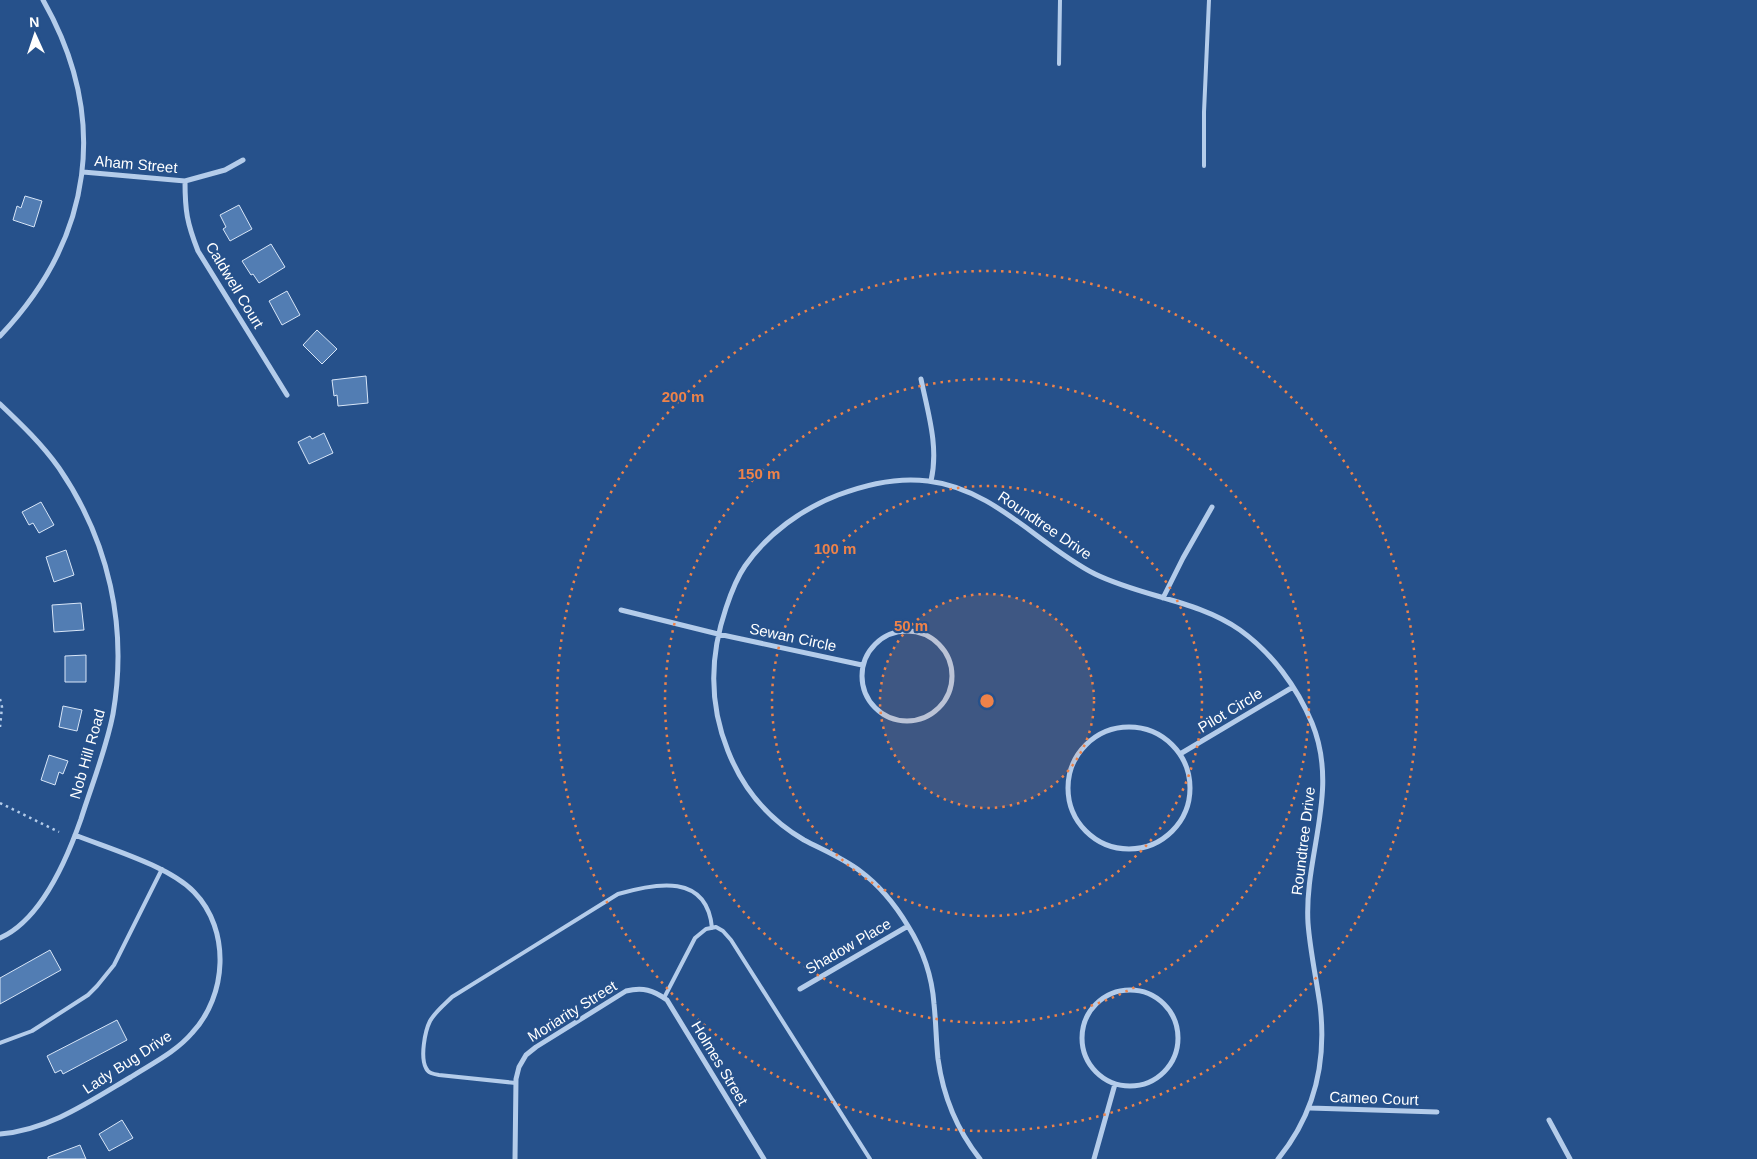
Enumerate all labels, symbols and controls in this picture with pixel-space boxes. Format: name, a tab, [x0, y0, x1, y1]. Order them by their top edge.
north arrow	[10, 10, 60, 60]
text: N	[29, 14, 40, 30]
street label: Aham Street	[94, 152, 179, 176]
street label: Caldwell Court	[203, 239, 268, 332]
text: 200 m	[662, 388, 704, 405]
text: 150 m	[738, 465, 780, 482]
street label: Roundtree Drive	[995, 487, 1095, 563]
text: 100 m	[814, 540, 856, 557]
text: 50 m	[894, 617, 928, 634]
street label: Sewan Circle	[748, 619, 838, 655]
street label: Pilot Circle	[1195, 684, 1265, 736]
centre of rings	[978, 692, 996, 710]
street label: Nob Hill Road	[66, 707, 108, 801]
street label: Roundtree Drive	[1288, 786, 1318, 896]
street label: Shadow Place	[802, 915, 894, 977]
street label: Moriarity Street	[524, 976, 620, 1045]
street label: Holmes Street	[688, 1018, 752, 1109]
street label: Lady Bug Drive	[79, 1027, 175, 1097]
street label: Cameo Court	[1329, 1088, 1420, 1108]

